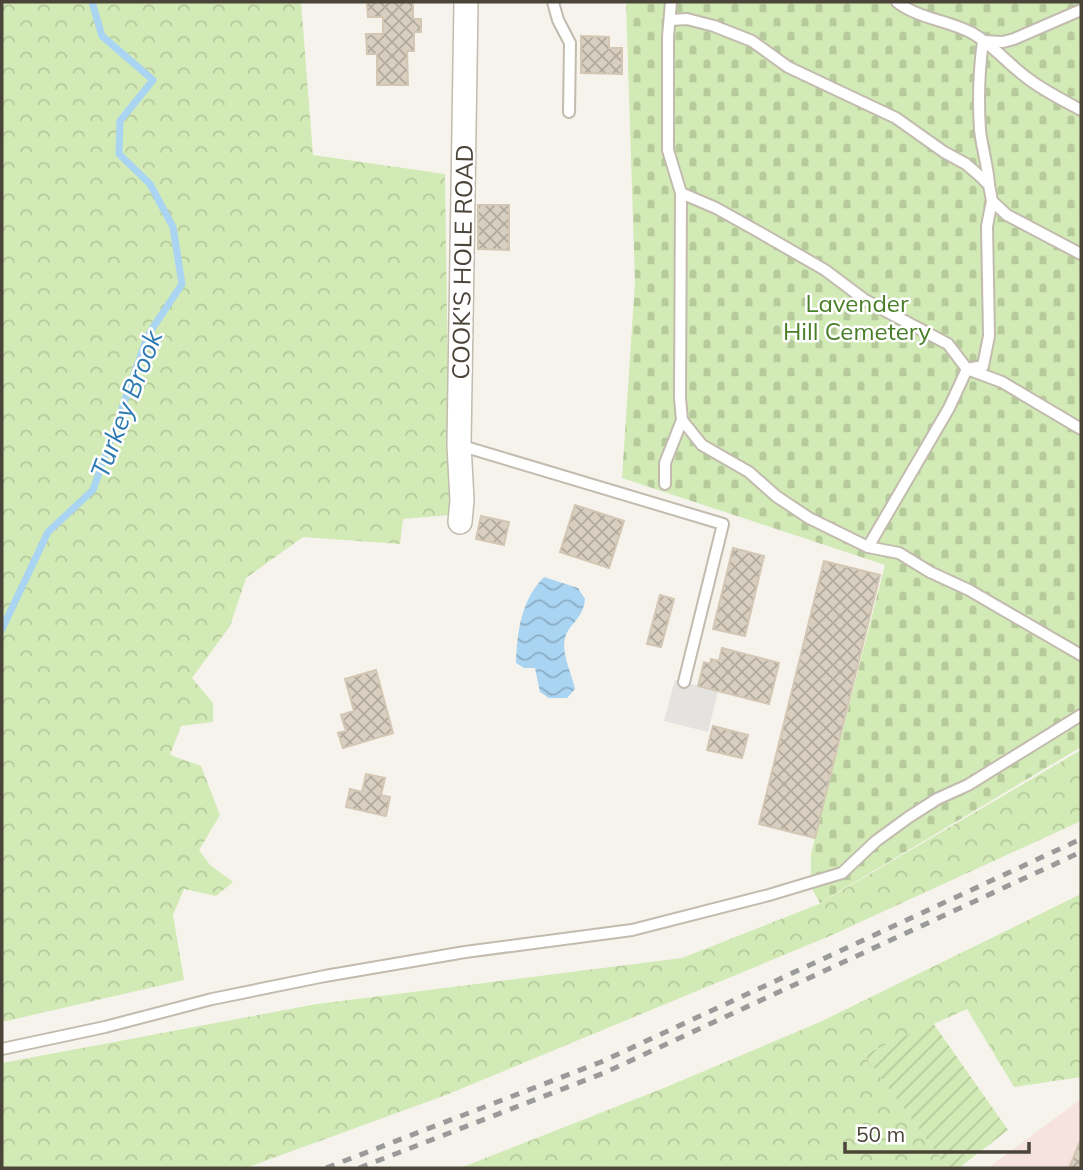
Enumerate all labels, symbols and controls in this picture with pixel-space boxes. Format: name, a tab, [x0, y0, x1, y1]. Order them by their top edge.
street label: COOK'S HOLE ROAD	[445, 144, 479, 380]
park label: Lavender Hill Cemetery	[783, 288, 931, 346]
water label: Turkey Brook	[83, 325, 170, 483]
scale bar	[845, 1110, 1029, 1154]
text: 50 m	[856, 1121, 905, 1147]

